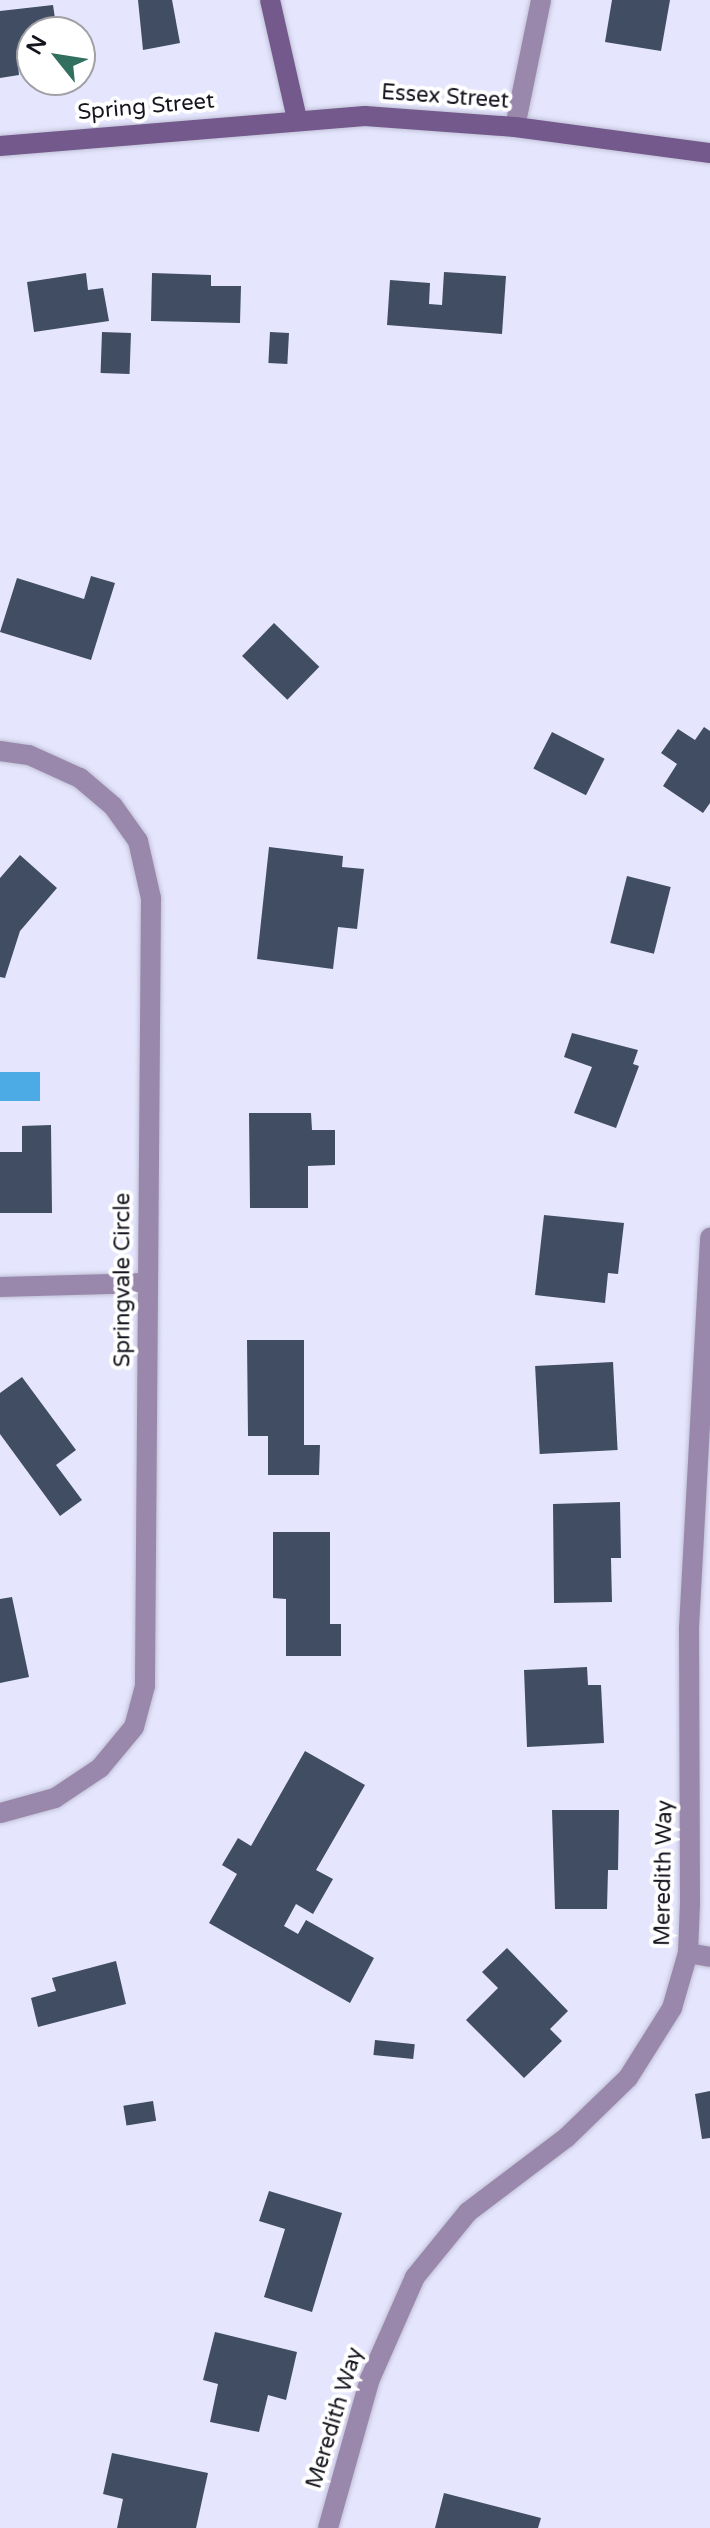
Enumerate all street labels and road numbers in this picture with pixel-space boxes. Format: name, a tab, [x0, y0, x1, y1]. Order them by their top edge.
street label: Essex Street	[380, 79, 510, 115]
street label: Spring Street	[77, 88, 215, 126]
street label: Springvale Circle	[110, 1193, 136, 1367]
street label: Meredith Way	[650, 1800, 678, 1946]
street label: Meredith Way	[301, 2344, 369, 2492]

